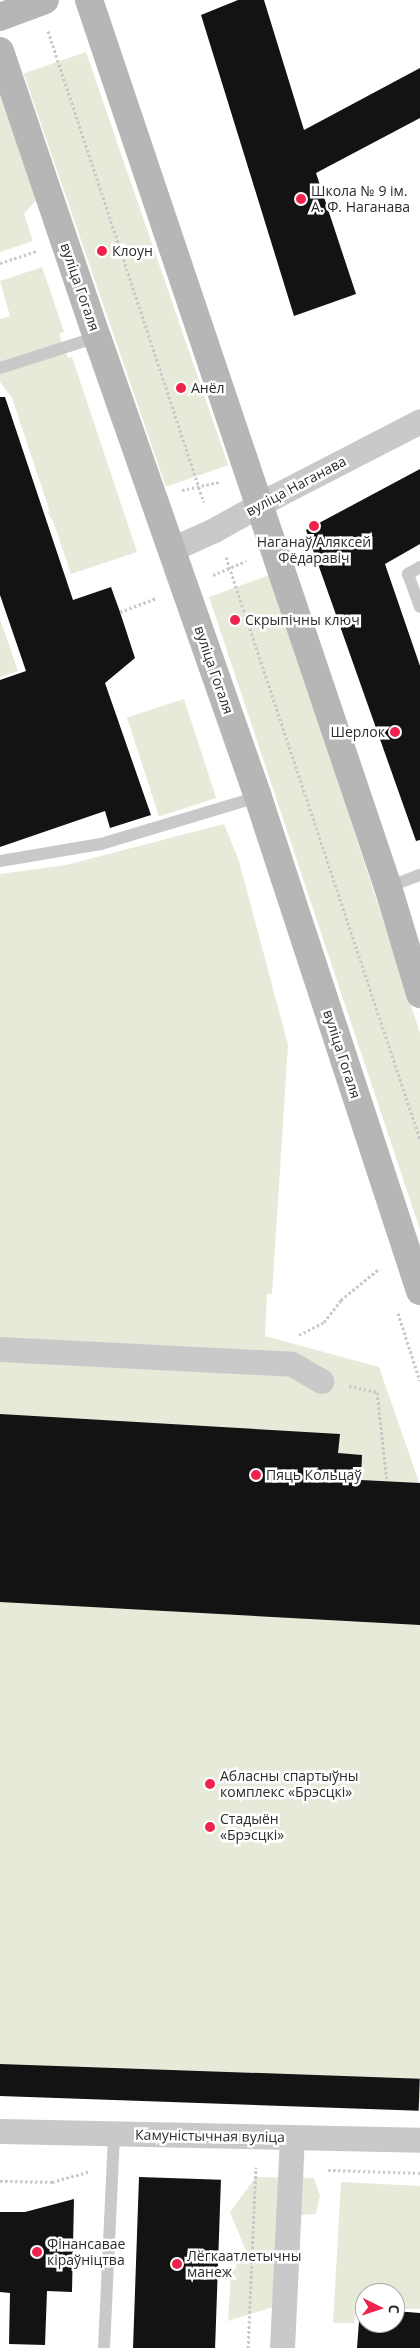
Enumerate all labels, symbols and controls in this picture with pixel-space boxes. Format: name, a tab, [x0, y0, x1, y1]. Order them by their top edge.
place label: Школа № 9 ім. А. Ф. Наганава	[311, 183, 410, 216]
marker: Школа № 9 ім. А. Ф. Наганава	[295, 193, 307, 205]
street label: вуліца Гогаля	[57, 241, 103, 333]
place label: Клоун	[112, 243, 153, 259]
marker: Клоун	[96, 245, 108, 257]
place label: Анёл	[191, 380, 225, 396]
marker: Анёл	[175, 382, 187, 394]
street label: вуліца Наганава	[243, 452, 349, 520]
marker: Наганаў Аляксей Фёдаравіч	[308, 520, 320, 532]
place label: Наганаў Аляксей Фёдаравіч	[257, 534, 371, 566]
place label: Скрыпічны ключ	[245, 612, 360, 628]
marker: Скрыпічны ключ	[229, 614, 241, 626]
street label: вуліца Гогаля	[191, 624, 237, 716]
place label: Шерлок	[330, 724, 385, 740]
marker: Шерлок	[389, 726, 401, 738]
street label: вуліца Гогаля	[320, 1008, 364, 1100]
place label: Пяць Кольцаў	[266, 1467, 361, 1483]
marker: Пяць Кольцаў	[250, 1469, 262, 1481]
place label: Абласны спартыўны комплекс «Брэсцкі»	[220, 1768, 359, 1800]
marker: Абласны спартыўны комплекс «Брэсцкі»	[204, 1778, 216, 1790]
place label: Стадыён «Брэсцкі»	[220, 1811, 284, 1844]
marker: Стадыён «Брэсцкі»	[204, 1821, 216, 1833]
street label: Камуністычная вуліца	[135, 2126, 285, 2146]
place label: Фінансавае кіраўніцтва	[47, 2236, 125, 2268]
marker: Фінансавае кіраўніцтва	[31, 2246, 43, 2258]
place label: Лёгкаатлетычны манеж	[187, 2248, 301, 2280]
marker: Лёгкаатлетычны манеж	[171, 2258, 183, 2270]
north arrow	[355, 2283, 405, 2333]
text: С	[385, 2304, 404, 2314]

